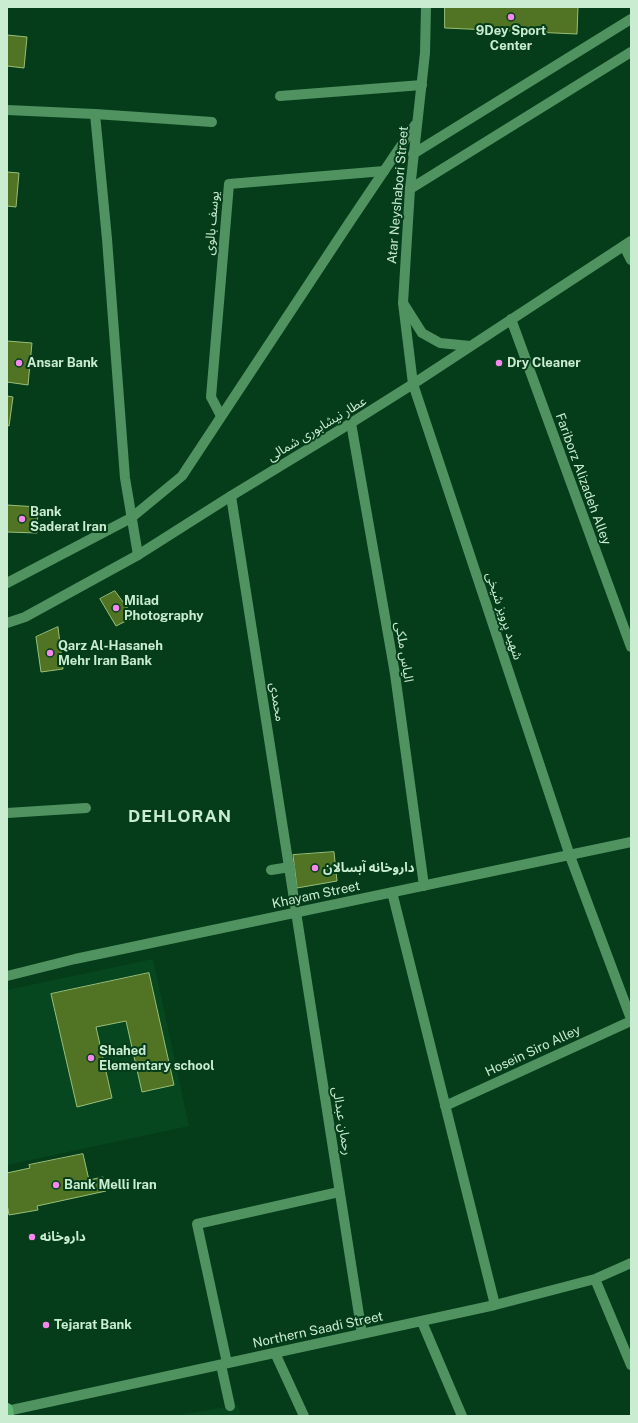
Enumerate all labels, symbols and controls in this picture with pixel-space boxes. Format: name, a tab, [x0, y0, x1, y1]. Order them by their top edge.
marker: 9Dey Sport Center	[506, 12, 516, 22]
place label: 9Dey Sport Center	[476, 23, 546, 54]
street label: Atar Neyshabori Street	[384, 125, 412, 265]
street label: یوسف بالوی	[201, 190, 223, 256]
place label: Ansar Bank	[27, 355, 98, 371]
place label: Dry Cleaner	[507, 355, 581, 371]
marker: Ansar Bank	[14, 358, 24, 368]
marker: Dry Cleaner	[494, 358, 504, 368]
street label: عطار نیشابوری شمالی	[265, 393, 369, 465]
street label: Fariborz Alizadeh Alley	[552, 411, 614, 547]
place label: Bank Saderat Iran	[30, 504, 107, 535]
marker: Bank Saderat Iran	[17, 514, 27, 524]
street label: شهید پرویز شیخی	[482, 570, 526, 662]
place label: Milad Photography	[124, 593, 203, 624]
marker: Milad Photography	[111, 603, 121, 613]
street label: الیاس ملکی	[392, 621, 416, 683]
place label: Qarz Al-Hasaneh Mehr Iran Bank	[58, 638, 163, 669]
marker: Qarz Al-Hasaneh Mehr Iran Bank	[45, 648, 55, 658]
street label: محمدی	[266, 681, 288, 723]
district label: DEHLORAN	[128, 807, 232, 827]
place label: داروخانه آبسالان	[323, 860, 415, 876]
marker: داروخانه آبسالان	[310, 863, 320, 873]
street label: Khayam Street	[271, 878, 361, 912]
street label: Hosein Siro Alley	[483, 1022, 583, 1080]
place label: Shahed Elementary school	[99, 1043, 215, 1074]
marker: Shahed Elementary school	[86, 1053, 96, 1063]
street label: رحمان عبدالی	[329, 1086, 355, 1156]
place label: Bank Melli Iran	[64, 1177, 157, 1193]
marker: Bank Melli Iran	[51, 1180, 61, 1190]
place label: داروخانه	[40, 1229, 86, 1245]
marker: داروخانه	[27, 1232, 37, 1242]
street label: Northern Saadi Street	[251, 1309, 385, 1351]
place label: Tejarat Bank	[54, 1317, 132, 1333]
marker: Tejarat Bank	[41, 1320, 51, 1330]

